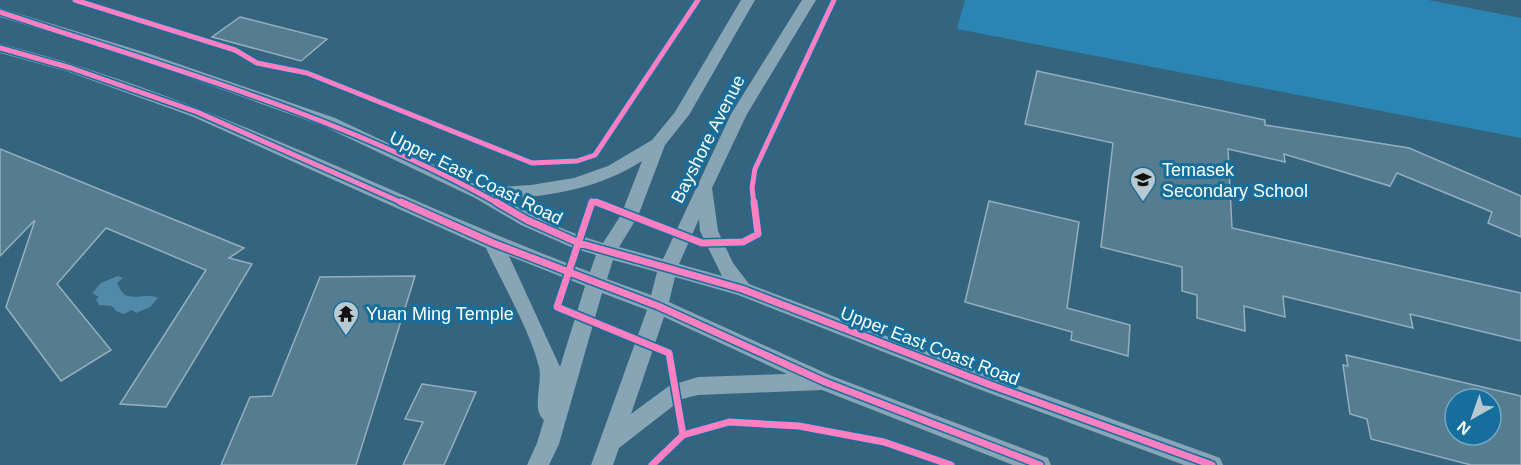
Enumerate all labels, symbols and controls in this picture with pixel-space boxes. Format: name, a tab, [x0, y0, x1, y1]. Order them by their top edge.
street label: Bayshore Avenue	[667, 72, 749, 206]
street label: Upper East Coast Road	[386, 127, 566, 229]
place label: Temasek Secondary School	[1162, 160, 1308, 201]
school or university icon: Temasek Secondary School	[1128, 165, 1158, 203]
temple icon: Yuan Ming Temple	[331, 299, 361, 337]
street label: Upper East Coast Road	[838, 303, 1022, 389]
place label: Yuan Ming Temple	[366, 304, 514, 324]
north arrow	[1443, 387, 1503, 447]
text: N	[1454, 418, 1474, 438]

